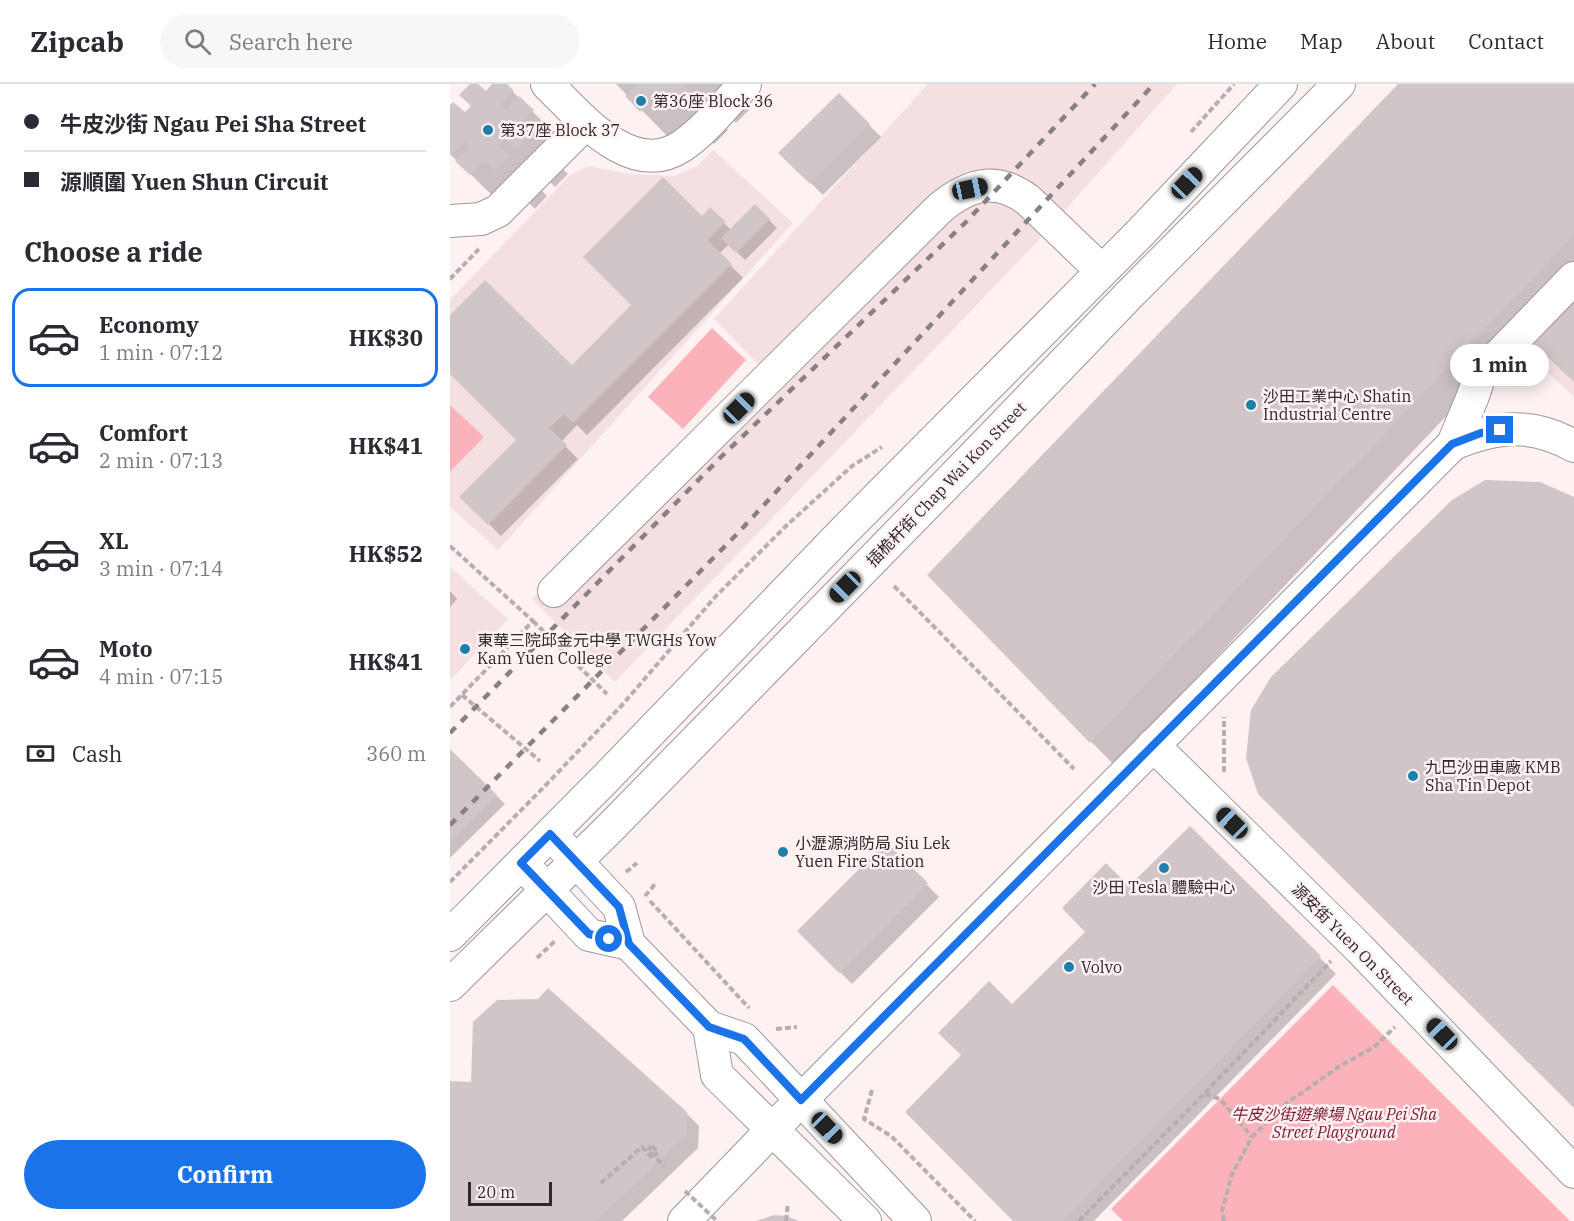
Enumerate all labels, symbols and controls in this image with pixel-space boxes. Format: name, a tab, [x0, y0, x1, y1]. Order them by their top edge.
search box	[160, 14, 580, 68]
text: Zipcab	[30, 23, 124, 60]
icon: search	[181, 25, 214, 58]
text: Search here	[229, 27, 353, 56]
text: Home	[1207, 27, 1267, 55]
text: Map	[1300, 27, 1343, 55]
text: About	[1376, 27, 1435, 55]
text: Contact	[1468, 27, 1544, 55]
place label: 第36座 Block 36	[653, 91, 773, 111]
marker: 第36座 Block 36	[634, 94, 648, 108]
text: 牛皮沙街 Ngau Pei Sha Street	[60, 109, 366, 138]
place label: 第37座 Block 37	[500, 120, 620, 140]
marker: 第37座 Block 37	[481, 123, 495, 137]
car	[1168, 164, 1206, 202]
text: 源順圍 Yuen Shun Circuit	[60, 167, 328, 196]
car	[951, 176, 989, 202]
text: Choose a ride	[24, 234, 203, 269]
text: Economy	[99, 310, 199, 339]
icon: car	[27, 311, 81, 365]
text: HK$30	[349, 323, 423, 352]
text: 1 min · 07:12	[99, 339, 223, 366]
callout: 1 min	[1450, 343, 1550, 385]
text: 1 min	[1472, 351, 1528, 378]
place label: 沙田工業中心 Shatin Industrial Centre	[1263, 386, 1412, 424]
car	[720, 389, 758, 427]
street label: 插桅杆街 Chap Wai Kon Street	[862, 397, 1030, 570]
marker: 沙田工業中心 Shatin Industrial Centre	[1244, 398, 1258, 412]
route end	[1486, 416, 1513, 443]
text: Comfort	[99, 418, 188, 447]
icon: car	[27, 419, 81, 473]
text: HK$41	[349, 431, 423, 460]
text: 2 min · 07:13	[99, 447, 223, 474]
text: XL	[99, 526, 129, 555]
icon: car	[27, 527, 81, 581]
text: HK$52	[349, 539, 423, 568]
text: 3 min · 07:14	[99, 555, 223, 582]
car	[826, 568, 864, 606]
place label: 東華三院邱金元中學 TWGHs Yow Kam Yuen College	[477, 630, 717, 668]
text: Moto	[99, 634, 153, 663]
icon: car	[27, 635, 81, 689]
marker: 東華三院邱金元中學 TWGHs Yow Kam Yuen College	[458, 642, 472, 656]
text: HK$41	[349, 647, 423, 676]
text: 4 min · 07:15	[99, 663, 223, 690]
icon: cash	[24, 737, 57, 770]
text: Cash	[72, 739, 123, 768]
text: 360 m	[366, 740, 426, 767]
place label: 九巴沙田車廠 KMB Sha Tin Depot	[1425, 757, 1561, 795]
marker: 九巴沙田車廠 KMB Sha Tin Depot	[1406, 769, 1420, 783]
car	[1213, 804, 1251, 842]
place label: 小瀝源消防局 Siu Lek Yuen Fire Station	[795, 833, 951, 871]
marker: 小瀝源消防局 Siu Lek Yuen Fire Station	[776, 845, 790, 859]
marker: 沙田 Tesla 體驗中心	[1157, 861, 1171, 875]
place label: 沙田 Tesla 體驗中心	[1092, 877, 1236, 897]
street label: 源安街 Yuen On Street	[1288, 879, 1418, 1009]
route start	[595, 925, 622, 952]
place label: Volvo	[1081, 957, 1122, 977]
marker: Volvo	[1062, 960, 1076, 974]
car	[1423, 1015, 1461, 1053]
park label: 牛皮沙街遊樂場 Ngau Pei Sha Street Playground	[1231, 1104, 1437, 1142]
car	[808, 1109, 846, 1147]
button: Confirm	[24, 1140, 426, 1209]
scale bar	[468, 1179, 552, 1206]
text: 20 m	[477, 1182, 515, 1202]

